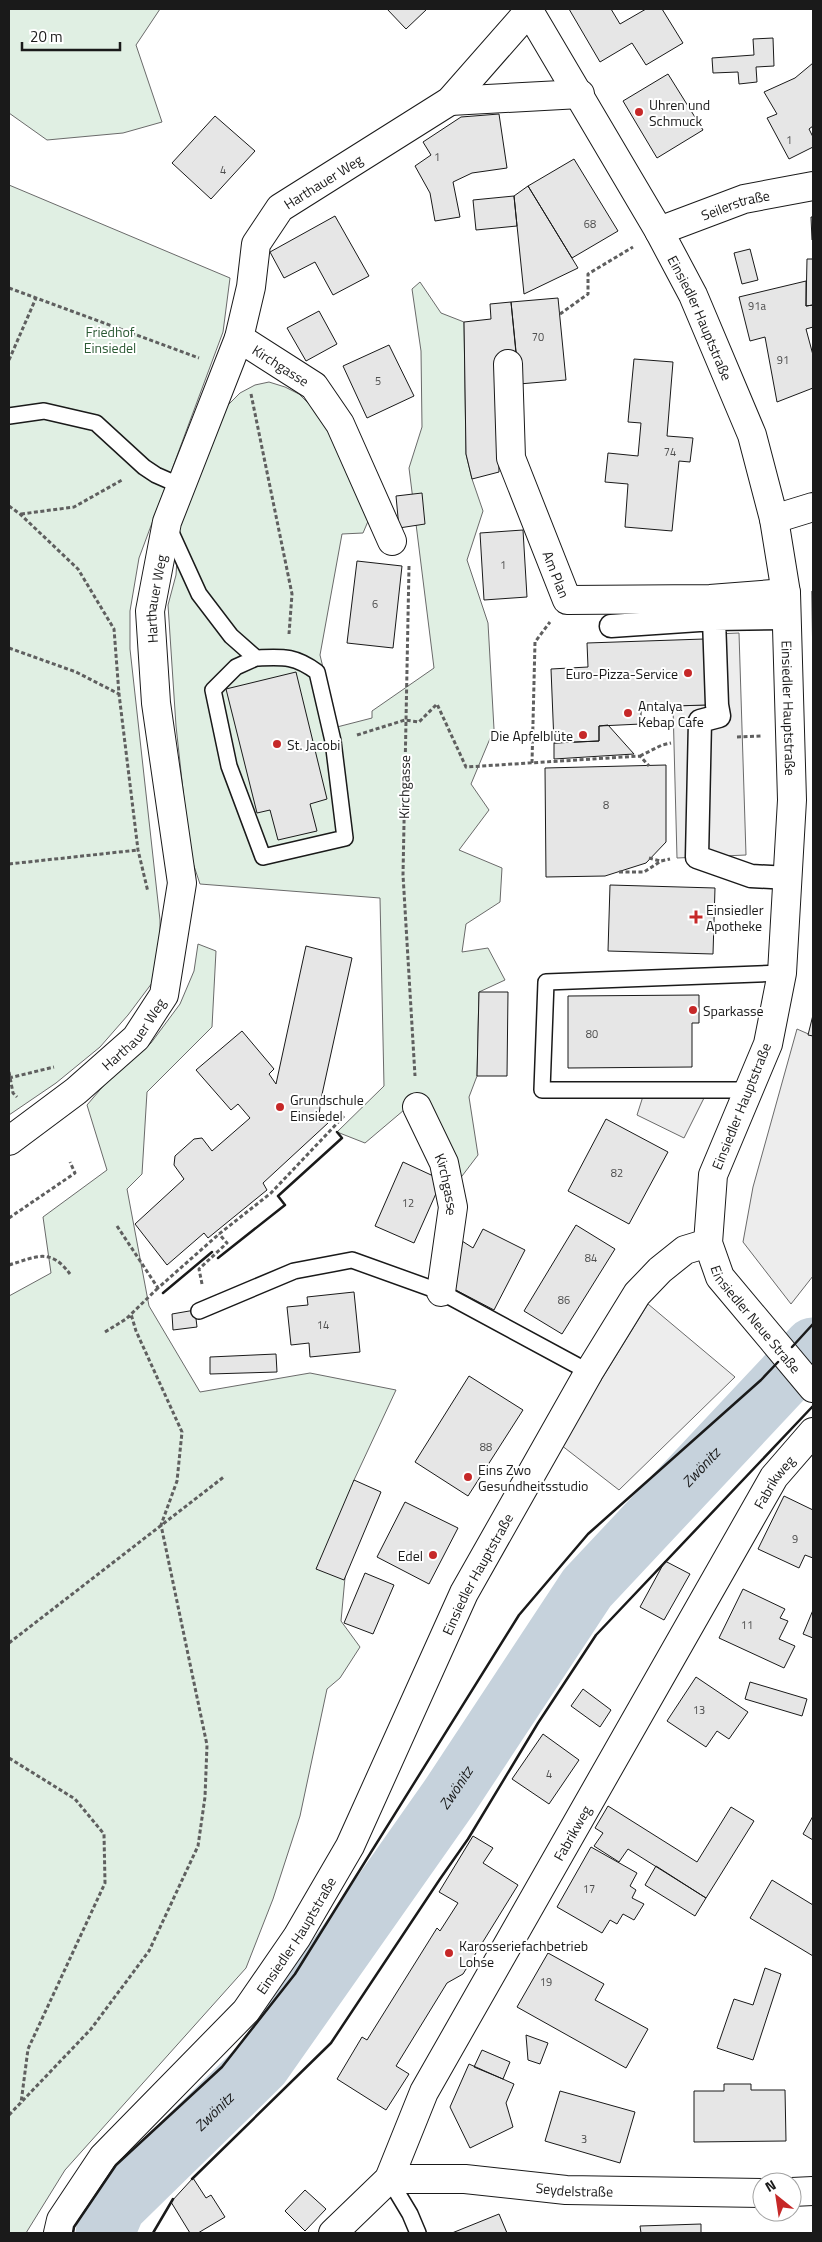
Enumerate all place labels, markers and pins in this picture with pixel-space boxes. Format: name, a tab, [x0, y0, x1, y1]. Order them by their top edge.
place label: Uhren und Schmuck	[649, 94, 710, 131]
marker: Uhren und Schmuck	[633, 106, 645, 118]
place label: Euro-Pizza-Service	[565, 663, 678, 684]
marker: Euro-Pizza-Service	[682, 667, 694, 679]
place label: Antalya Kebap Cafe	[638, 695, 704, 732]
marker: Antalya Kebap Cafe	[622, 707, 634, 719]
place label: Die Apfelblüte	[490, 725, 573, 746]
marker: Die Apfelblüte	[577, 729, 589, 741]
place label: St. Jacobi	[287, 734, 340, 755]
marker: St. Jacobi	[271, 738, 283, 750]
place label: Einsiedler Apotheke	[706, 899, 764, 936]
marker: Einsiedler Apotheke	[690, 911, 702, 923]
place label: Sparkasse	[703, 1000, 764, 1021]
marker: Sparkasse	[687, 1004, 699, 1016]
place label: Grundschule Einsiedel	[290, 1089, 364, 1126]
marker: Grundschule Einsiedel	[274, 1101, 286, 1113]
place label: Eins Zwo Gesundheitsstudio	[478, 1459, 588, 1496]
marker: Eins Zwo Gesundheitsstudio	[462, 1471, 474, 1483]
place label: Edel	[398, 1545, 423, 1566]
marker: Edel	[427, 1549, 439, 1561]
place label: Karosseriefachbetrieb Lohse	[459, 1935, 588, 1972]
marker: Karosseriefachbetrieb Lohse	[443, 1947, 455, 1959]

